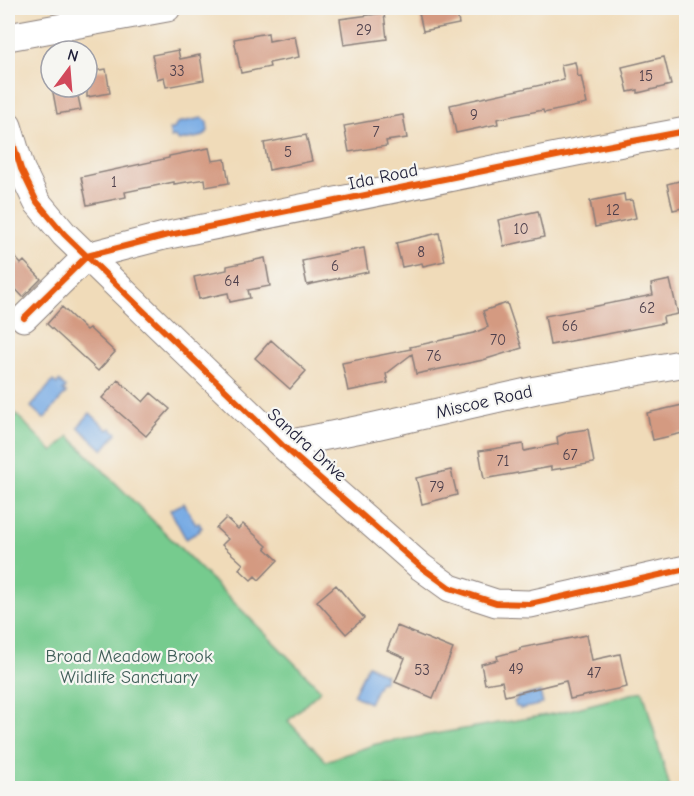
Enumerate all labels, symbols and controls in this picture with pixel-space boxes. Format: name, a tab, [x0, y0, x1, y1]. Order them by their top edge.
house number: 29	[356, 21, 372, 39]
north arrow	[39, 39, 99, 99]
text: N	[65, 45, 80, 66]
house number: 33	[169, 62, 185, 80]
house number: 15	[639, 67, 653, 85]
house number: 9	[470, 106, 478, 124]
house number: 7	[372, 123, 380, 141]
house number: 5	[284, 143, 292, 161]
street label: Ida Road	[346, 159, 420, 195]
house number: 1	[111, 173, 117, 191]
house number: 12	[606, 201, 620, 219]
house number: 10	[513, 220, 529, 238]
house number: 8	[417, 243, 425, 261]
house number: 6	[331, 257, 339, 275]
house number: 64	[224, 272, 240, 290]
house number: 62	[639, 299, 655, 317]
house number: 66	[562, 317, 578, 335]
house number: 70	[490, 331, 506, 349]
house number: 76	[426, 347, 442, 365]
street label: Miscoe Road	[434, 381, 534, 423]
street label: Sandra Drive	[263, 404, 351, 486]
house number: 67	[562, 446, 578, 464]
house number: 71	[496, 452, 510, 470]
house number: 79	[429, 478, 445, 496]
park label: Broad Meadow Brook Wildlife Sanctuary	[45, 646, 213, 688]
house number: 49	[508, 660, 524, 678]
house number: 53	[414, 661, 430, 679]
house number: 47	[587, 664, 601, 682]

